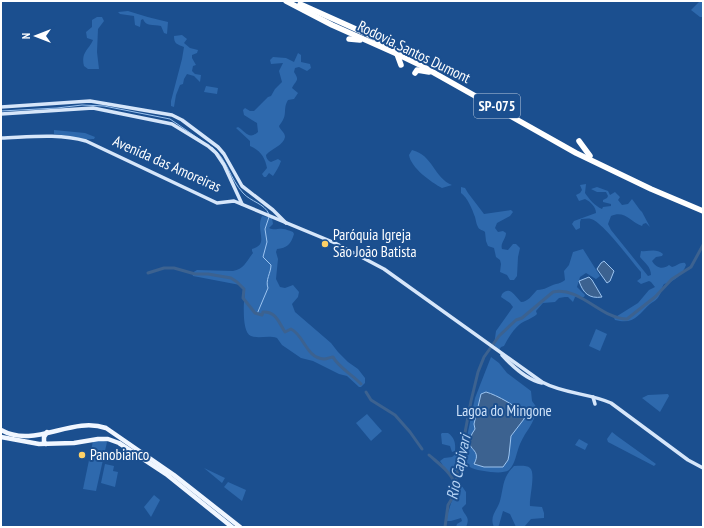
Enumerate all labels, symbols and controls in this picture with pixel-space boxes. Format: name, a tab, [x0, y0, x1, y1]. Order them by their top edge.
north arrow	[16, 16, 56, 56]
street label: Rodovia Santos Dumont	[355, 16, 474, 87]
text: N	[19, 33, 33, 39]
road number: SP-075	[474, 94, 520, 118]
street label: Avenida das Amoreiras	[110, 131, 224, 196]
place label: Paróquia Igreja São João Batista	[333, 225, 416, 261]
marker: Paróquia Igreja São João Batista	[320, 239, 330, 249]
park label: Lagoa do Mingone	[456, 401, 552, 420]
water label: Rio Capivari	[441, 430, 475, 501]
place label: Panobianco	[90, 445, 149, 464]
marker: Panobianco	[77, 450, 87, 460]

